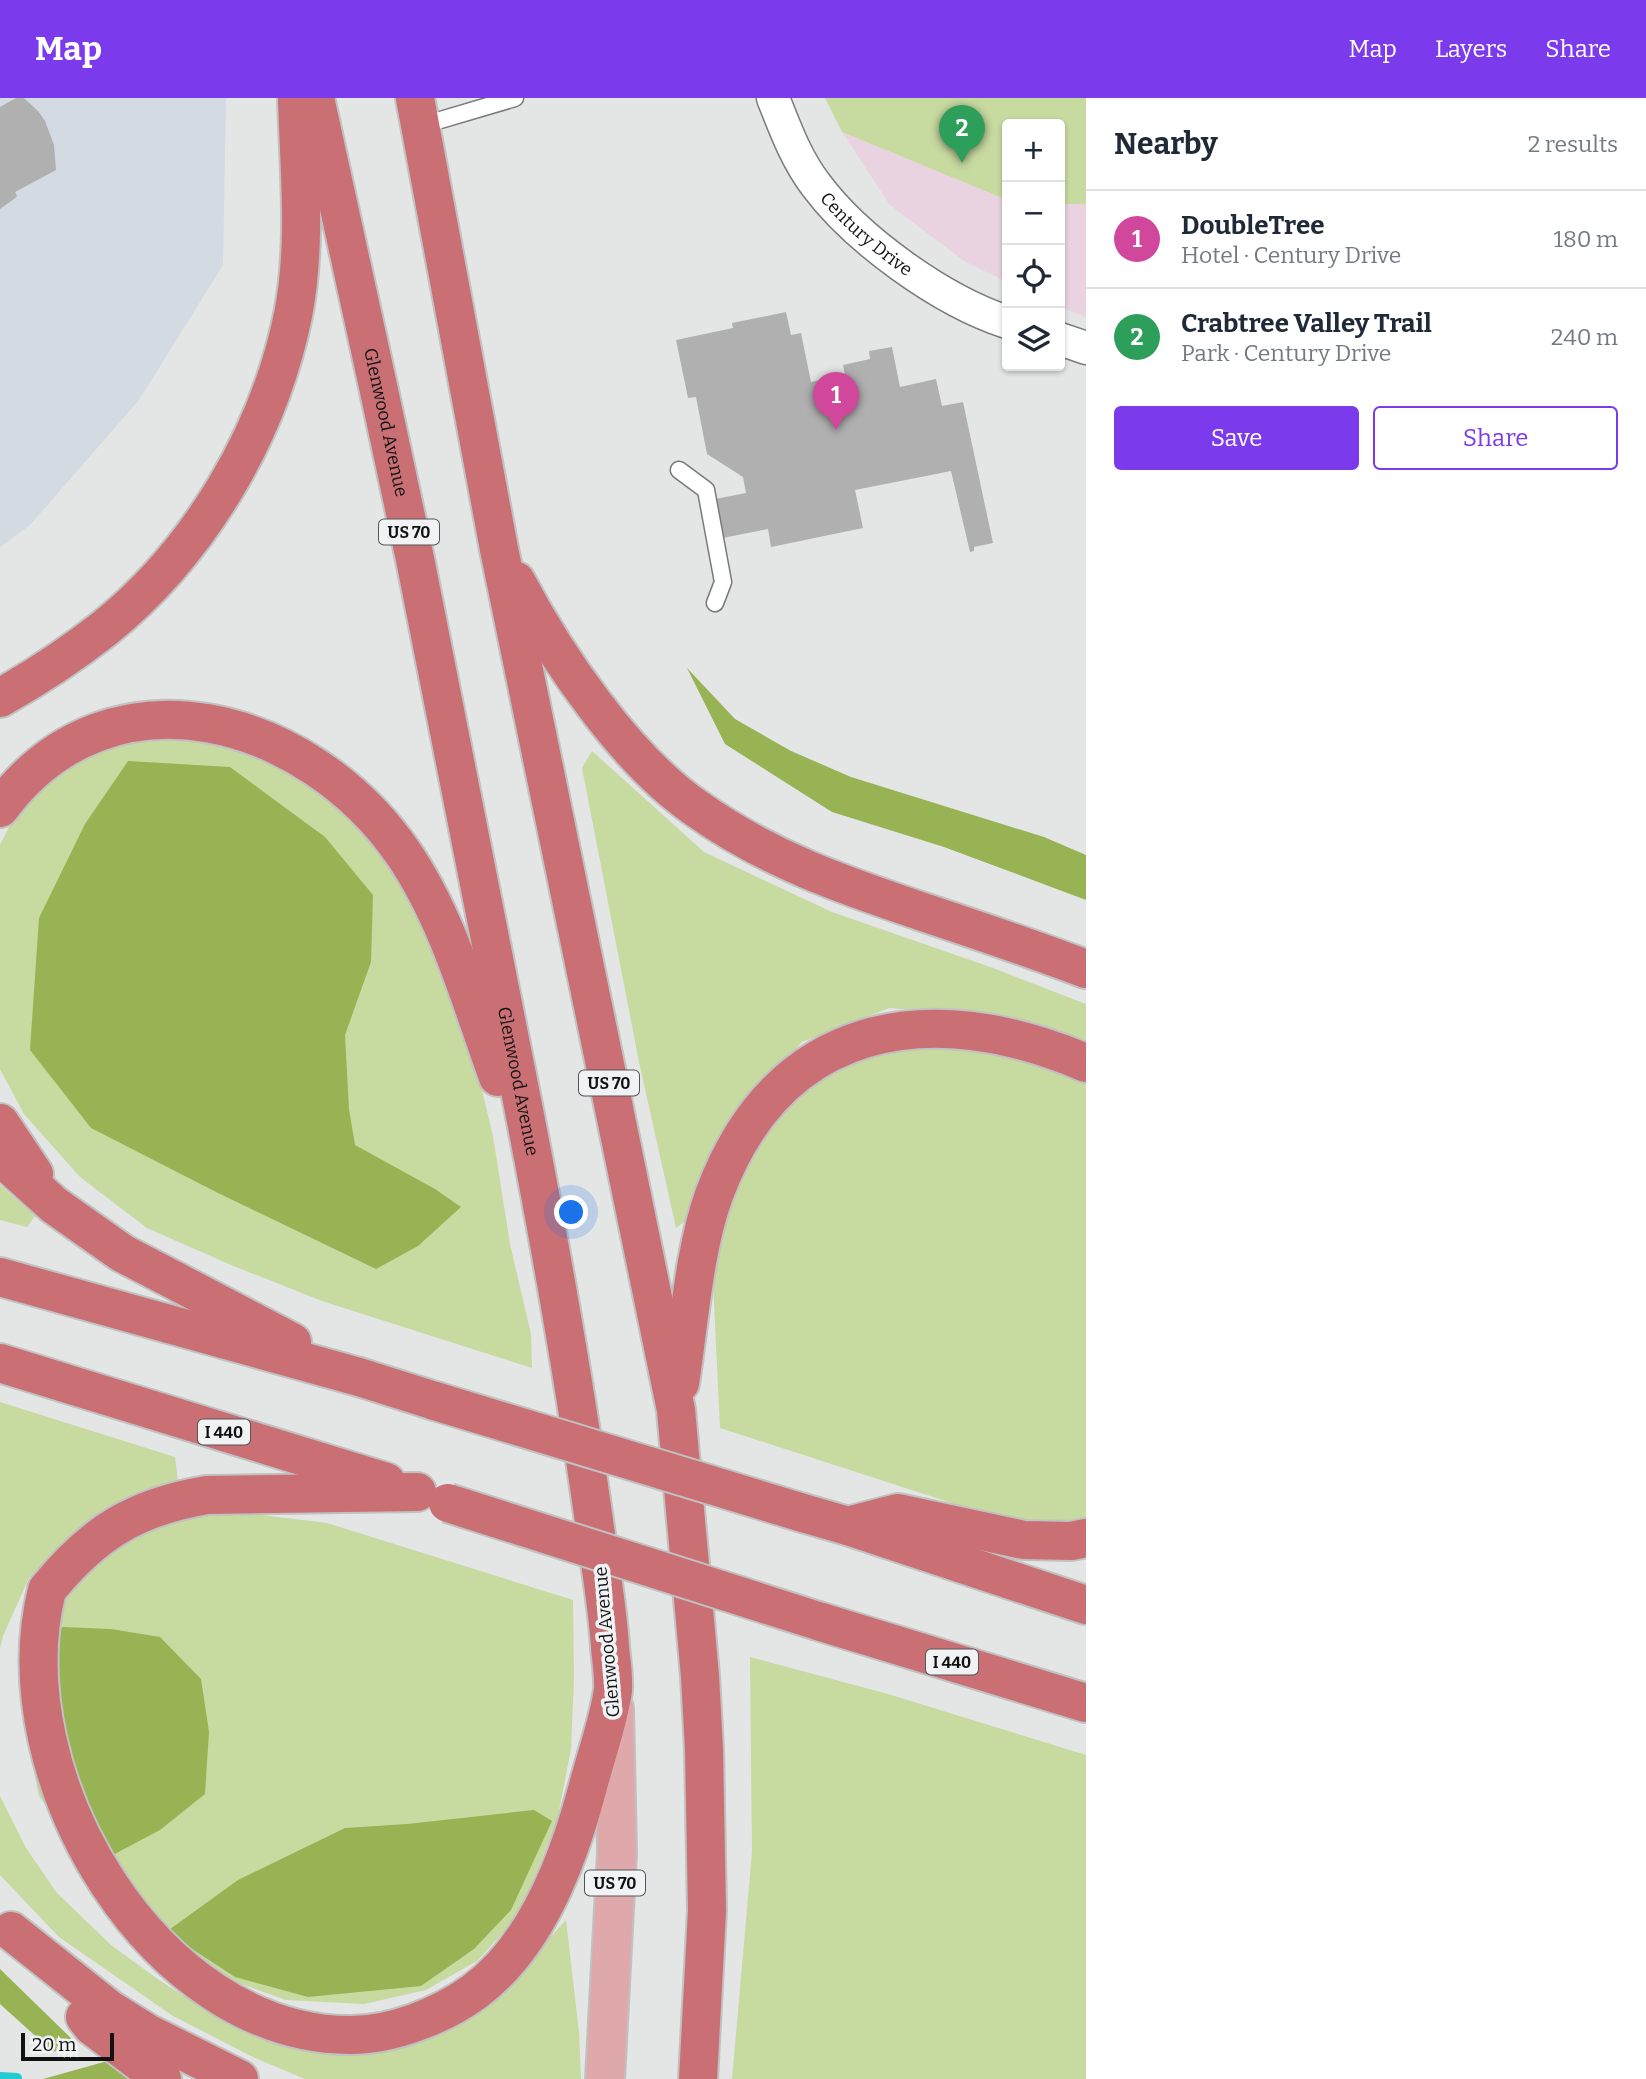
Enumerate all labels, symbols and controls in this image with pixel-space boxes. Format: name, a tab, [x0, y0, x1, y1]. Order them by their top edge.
text: Map	[35, 29, 102, 69]
text: Map	[1349, 35, 1397, 63]
text: Layers	[1435, 35, 1507, 63]
text: Share	[1545, 35, 1611, 63]
pin: 2	[939, 105, 985, 163]
map controls	[1002, 119, 1065, 371]
button: +	[1002, 119, 1065, 182]
text: Nearby	[1114, 126, 1218, 162]
text: 2 results	[1528, 130, 1618, 158]
button: −	[1002, 182, 1065, 245]
street label: Century Drive	[815, 188, 917, 281]
text: DoubleTree	[1181, 210, 1324, 241]
text: 1	[1132, 225, 1142, 253]
text: 180 m	[1554, 225, 1618, 253]
text: Hotel · Century Drive	[1181, 241, 1401, 269]
button: locate	[1002, 245, 1065, 308]
button: layers	[1002, 308, 1065, 371]
text: Crabtree Valley Trail	[1181, 308, 1432, 339]
text: 2	[1131, 323, 1143, 351]
text: 240 m	[1551, 323, 1618, 351]
text: Park · Century Drive	[1181, 339, 1391, 367]
street label: Glenwood Avenue	[359, 346, 413, 499]
pin: 1	[813, 372, 859, 430]
button: Save	[1114, 406, 1359, 470]
button: Share	[1373, 406, 1618, 470]
road number: US 70	[379, 520, 439, 544]
street label: Glenwood Avenue	[493, 1005, 544, 1158]
road number: US 70	[579, 1071, 639, 1096]
your location	[554, 1195, 588, 1229]
road number: I 440	[198, 1420, 250, 1444]
street label: Glenwood Avenue	[589, 1566, 625, 1718]
road number: I 440	[926, 1650, 978, 1674]
road number: US 70	[585, 1870, 645, 1896]
scale bar	[21, 2030, 114, 2062]
text: 20 m	[32, 2033, 76, 2056]

